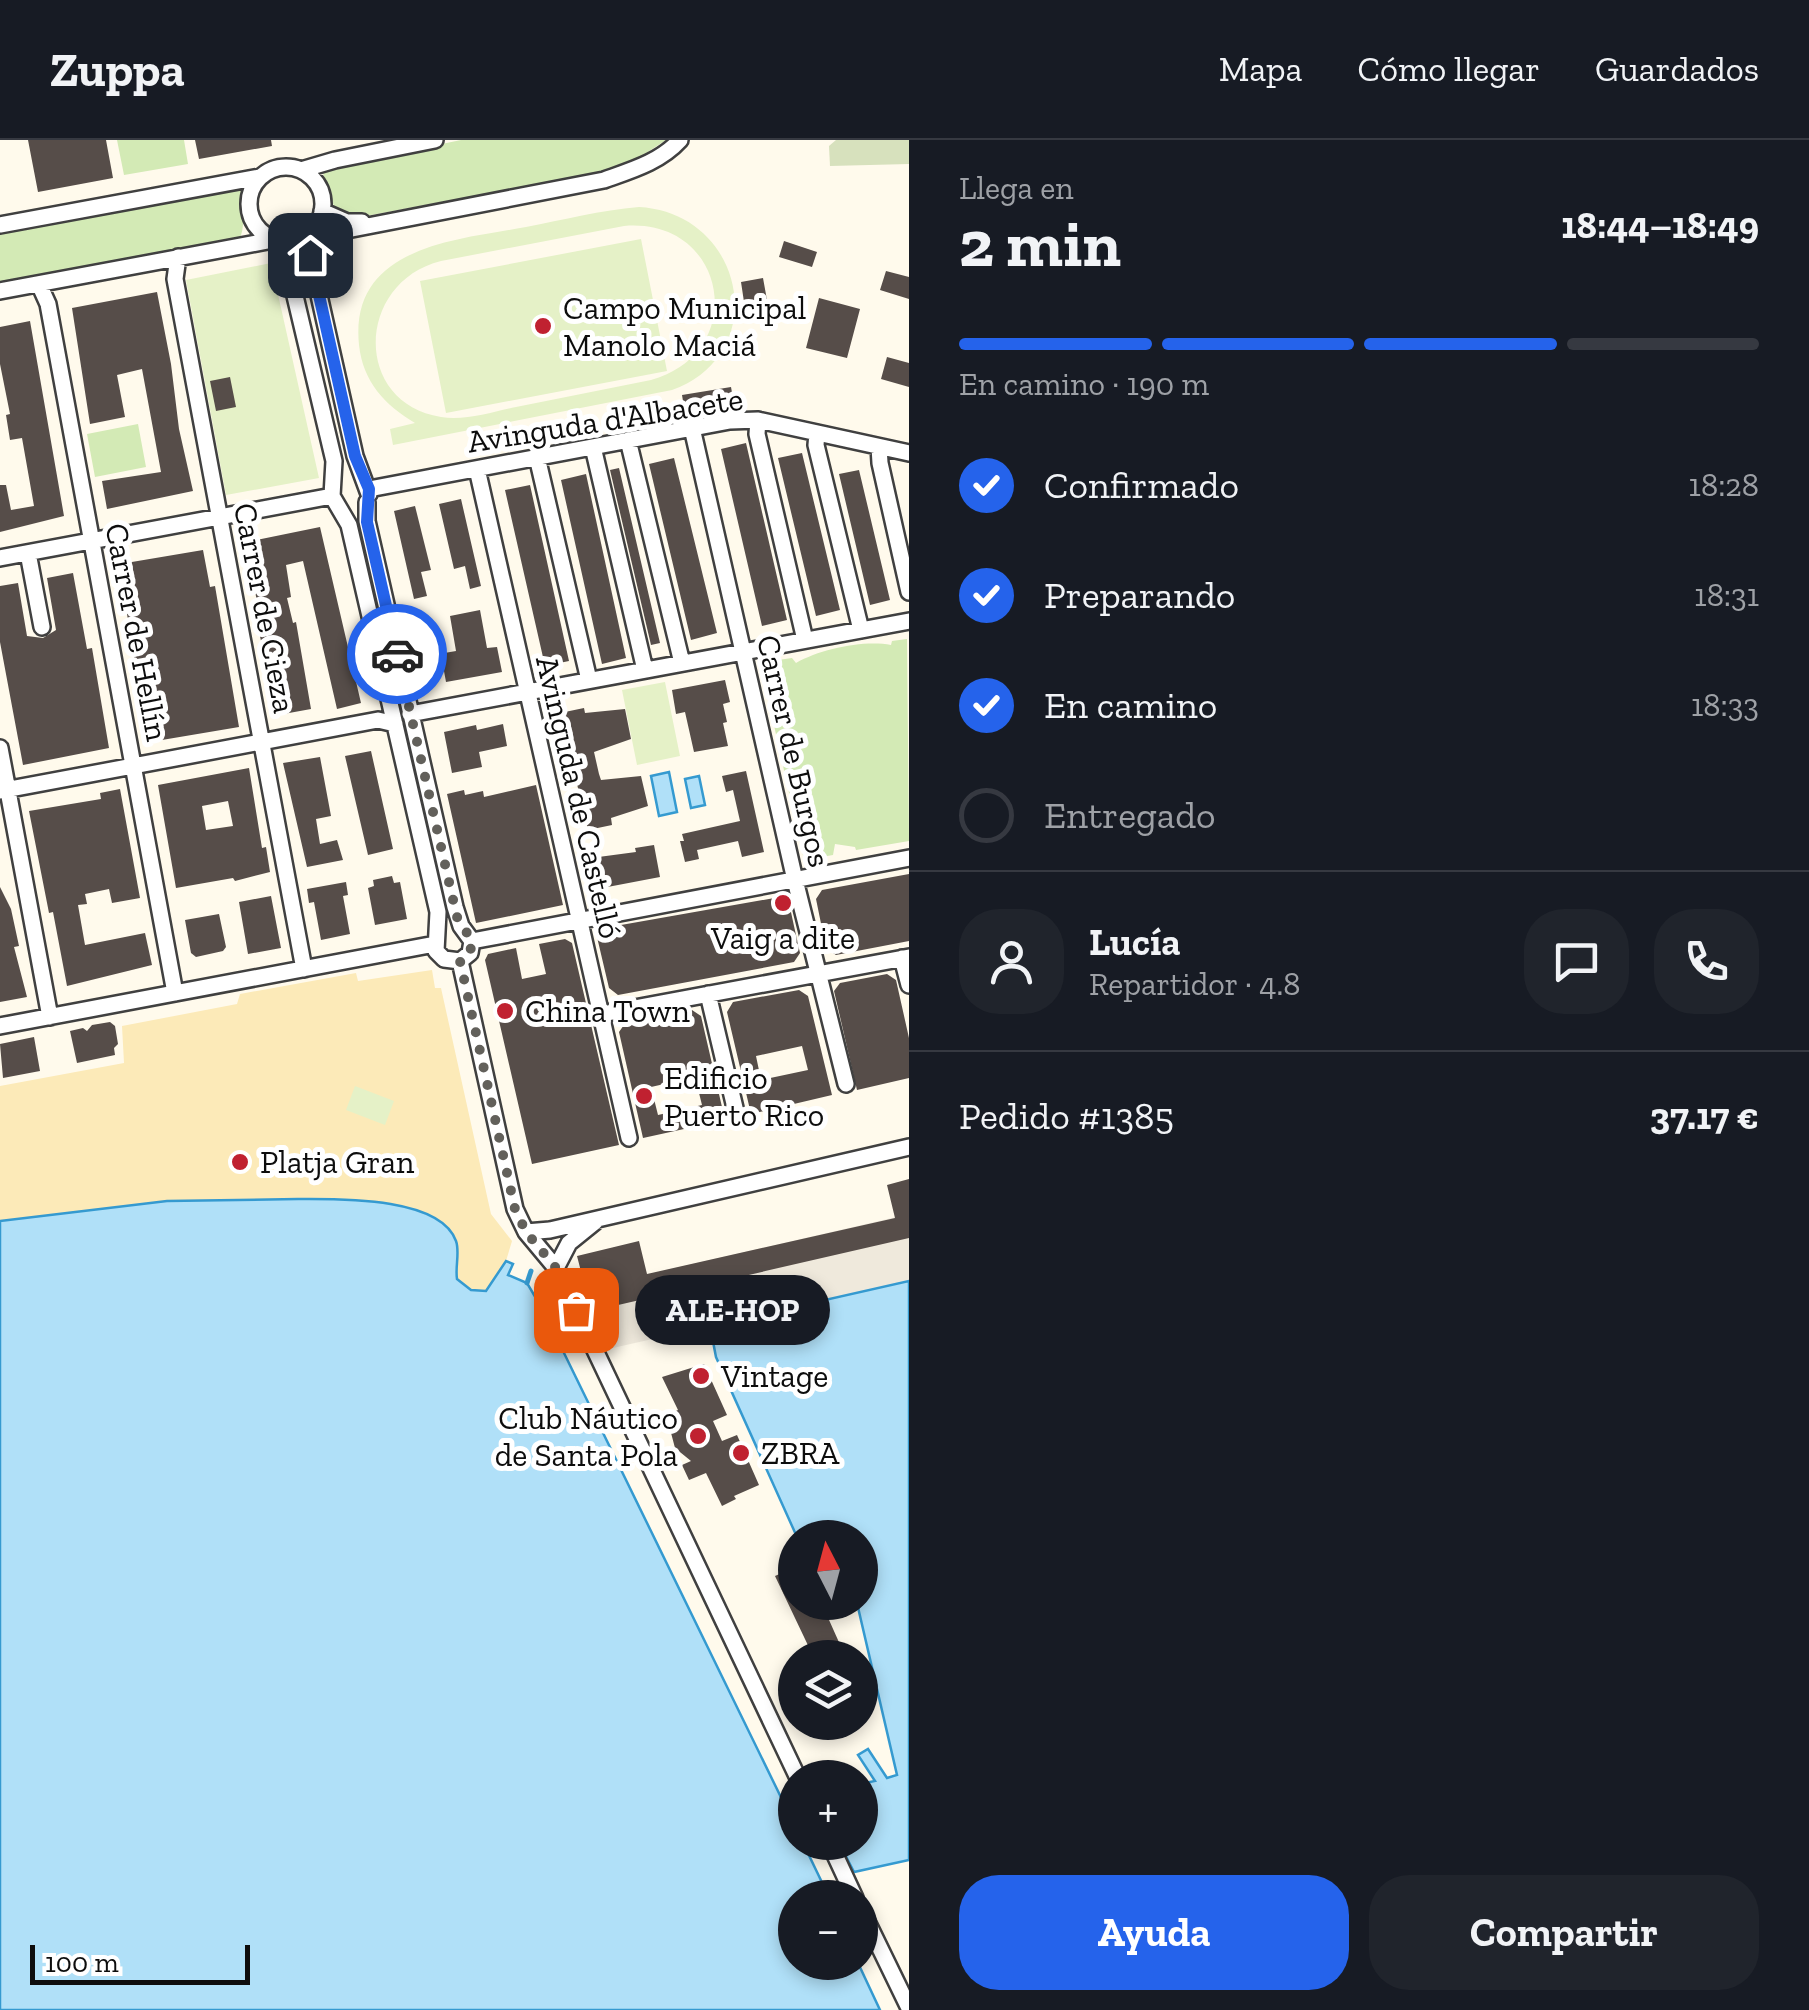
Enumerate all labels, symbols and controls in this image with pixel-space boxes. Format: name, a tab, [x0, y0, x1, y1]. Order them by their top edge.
text: Zuppa	[50, 41, 185, 98]
text: Mapa	[1219, 48, 1302, 90]
text: Cómo llegar	[1357, 48, 1540, 90]
text: Guardados	[1595, 48, 1759, 90]
text: Llega en	[959, 169, 1074, 207]
text: 18:44–18:49	[1561, 202, 1759, 248]
text: 2 min	[959, 205, 1121, 283]
pin	[268, 213, 353, 298]
icon: home	[283, 228, 338, 283]
place label: Campo Municipal Manolo Maciá	[563, 289, 806, 364]
marker: Campo Municipal Manolo Maciá	[532, 315, 554, 337]
text: En camino · 190 m	[959, 365, 1209, 403]
street label: Avinguda d'Albacete	[464, 379, 746, 461]
icon: check	[959, 458, 1014, 513]
text: Confirmado	[1044, 462, 1239, 508]
text: 18:28	[1689, 466, 1759, 504]
street label: Carrer de Cieza	[226, 500, 304, 716]
street label: Carrer de Hellín	[97, 520, 177, 745]
icon: check	[959, 568, 1014, 623]
text: Preparando	[1044, 572, 1235, 618]
text: 18:31	[1694, 576, 1759, 614]
courier	[347, 604, 447, 704]
icon: car	[370, 627, 425, 682]
street label: Carrer de Burgos	[749, 631, 839, 871]
street label: Avinguda de Castelló	[528, 652, 630, 942]
icon: check	[959, 678, 1014, 733]
text: En camino	[1044, 682, 1217, 728]
text: 18:33	[1691, 686, 1759, 724]
text: Entregado	[1044, 792, 1216, 838]
marker: Vaig a dite	[772, 892, 794, 914]
button: person	[959, 909, 1064, 1014]
button: chat	[1524, 909, 1629, 1014]
button: phone	[1654, 909, 1759, 1014]
place label: Vaig a dite	[710, 919, 855, 957]
text: Lucía	[1089, 919, 1181, 965]
text: Repartidor · 4.8	[1089, 965, 1300, 1003]
place label: China Town	[525, 992, 690, 1030]
marker: China Town	[494, 1000, 516, 1022]
place label: Edificio Puerto Rico	[664, 1059, 824, 1134]
marker: Edificio Puerto Rico	[633, 1085, 655, 1107]
text: Pedido #1385	[959, 1093, 1174, 1139]
text: 37.17 €	[1650, 1093, 1759, 1139]
place label: Platja Gran	[260, 1143, 415, 1181]
marker: Platja Gran	[229, 1151, 251, 1173]
pin	[534, 1268, 619, 1353]
callout: ALE-HOP	[636, 1275, 831, 1345]
icon: bag	[549, 1283, 604, 1338]
text: ALE-HOP	[665, 1291, 800, 1329]
place label: Vintage	[720, 1357, 828, 1395]
marker: Vintage	[690, 1365, 712, 1387]
place label: Club Náutico de Santa Pola	[495, 1399, 678, 1474]
marker: Club Náutico de Santa Pola	[687, 1425, 709, 1447]
place label: ZBRA	[761, 1434, 840, 1472]
marker: ZBRA	[730, 1442, 752, 1464]
north arrow	[778, 1520, 878, 1620]
map controls	[778, 1520, 878, 1980]
button: layers	[778, 1640, 878, 1740]
button: +	[778, 1760, 878, 1860]
button: Ayuda	[959, 1875, 1349, 1990]
button: Compartir	[1369, 1875, 1759, 1990]
button: −	[778, 1880, 878, 1980]
scale bar	[30, 1940, 250, 1984]
text: 100 m	[45, 1946, 119, 1979]

